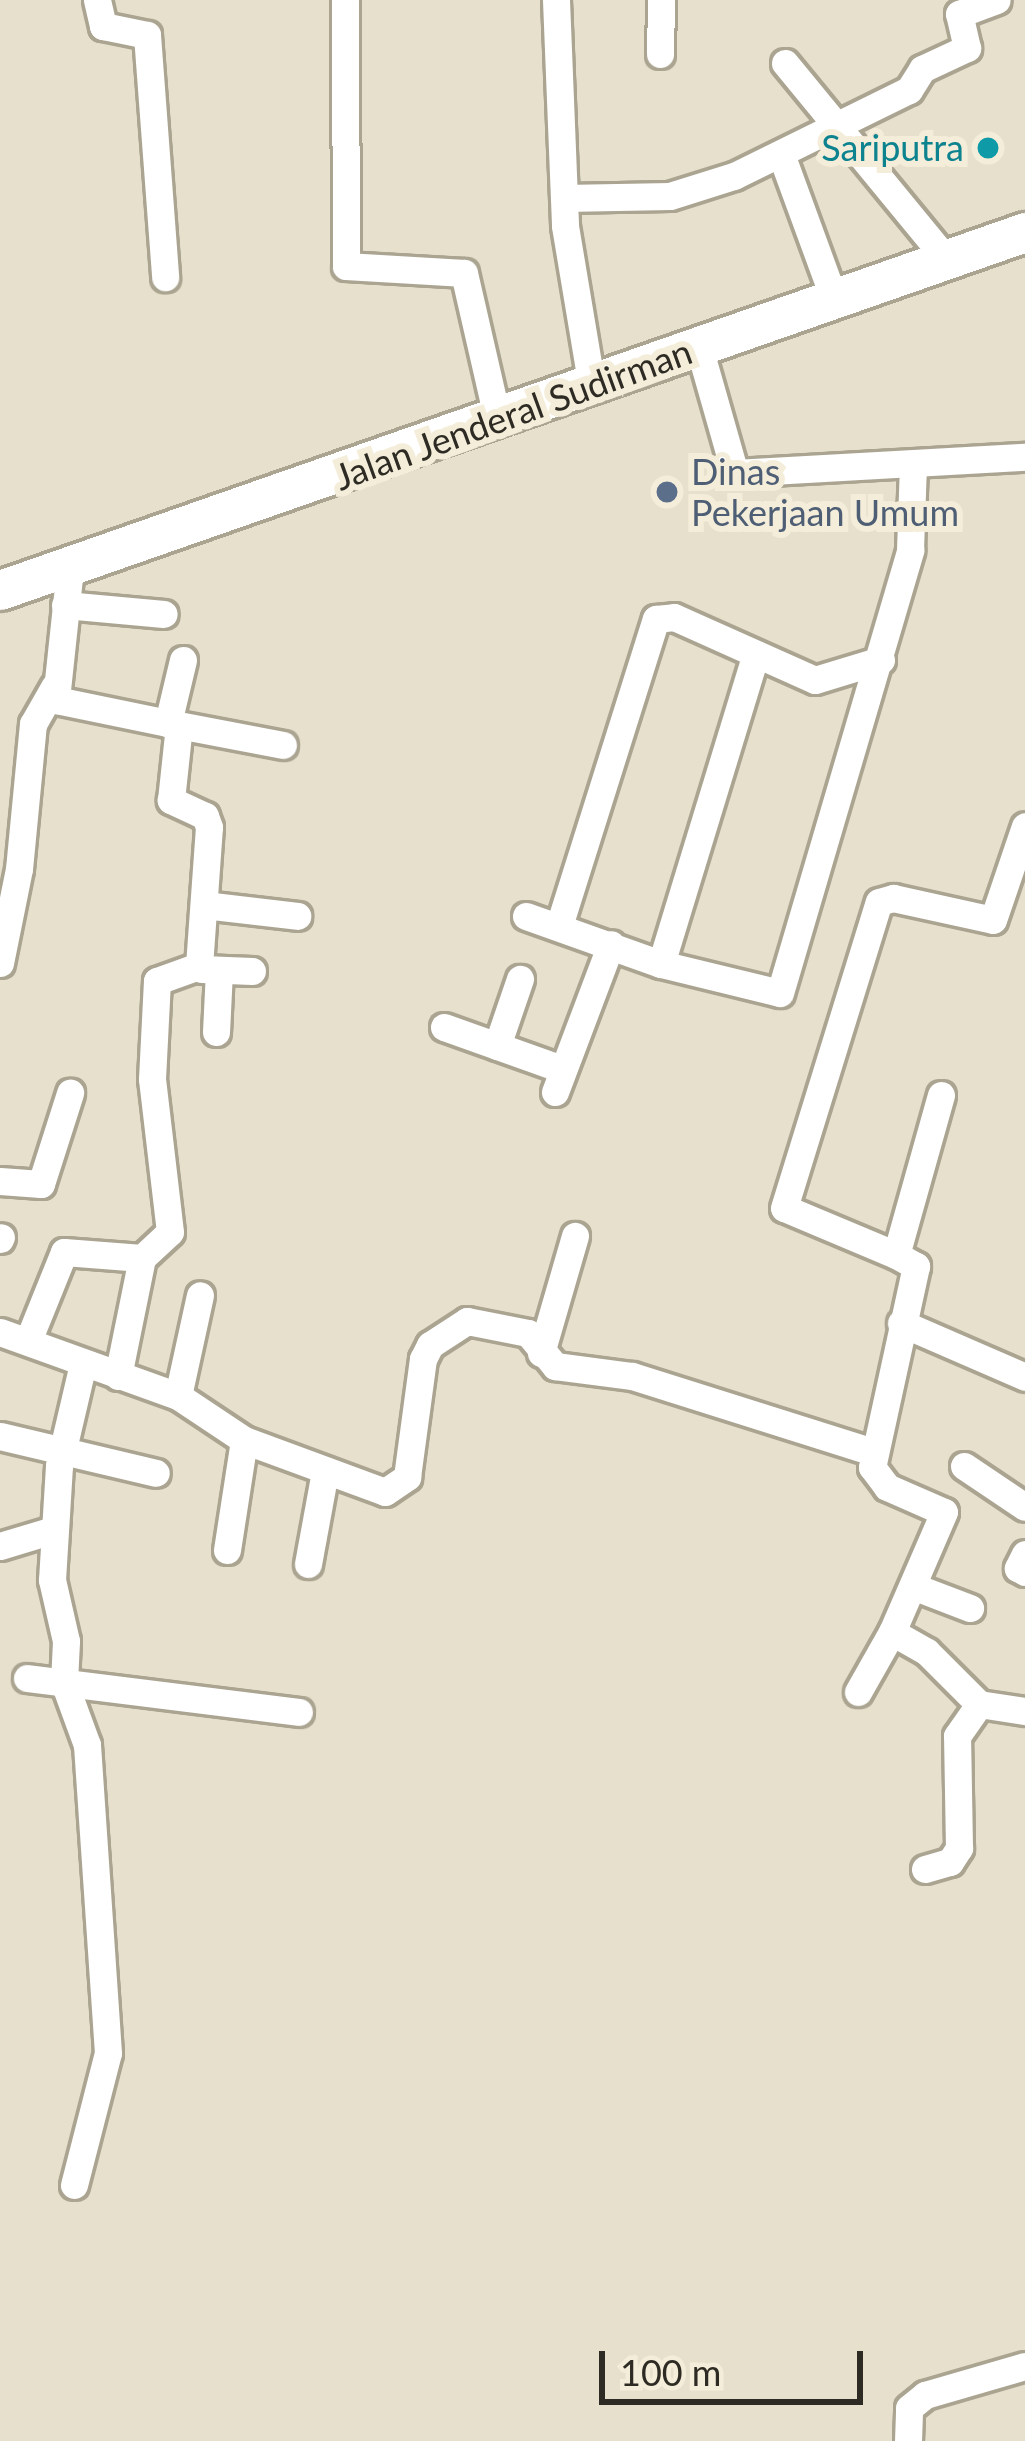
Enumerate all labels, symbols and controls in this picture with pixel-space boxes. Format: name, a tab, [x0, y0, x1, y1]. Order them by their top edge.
place label: Sariputra	[821, 126, 964, 170]
marker: Sariputra	[975, 135, 1001, 161]
street label: Jalan Jenderal Sudirman	[328, 329, 698, 499]
place label: Dinas Pekerjaan Umum	[691, 449, 959, 534]
marker: Dinas Pekerjaan Umum	[654, 479, 680, 505]
scale bar	[605, 2327, 869, 2401]
text: 100 m	[620, 2350, 721, 2394]

